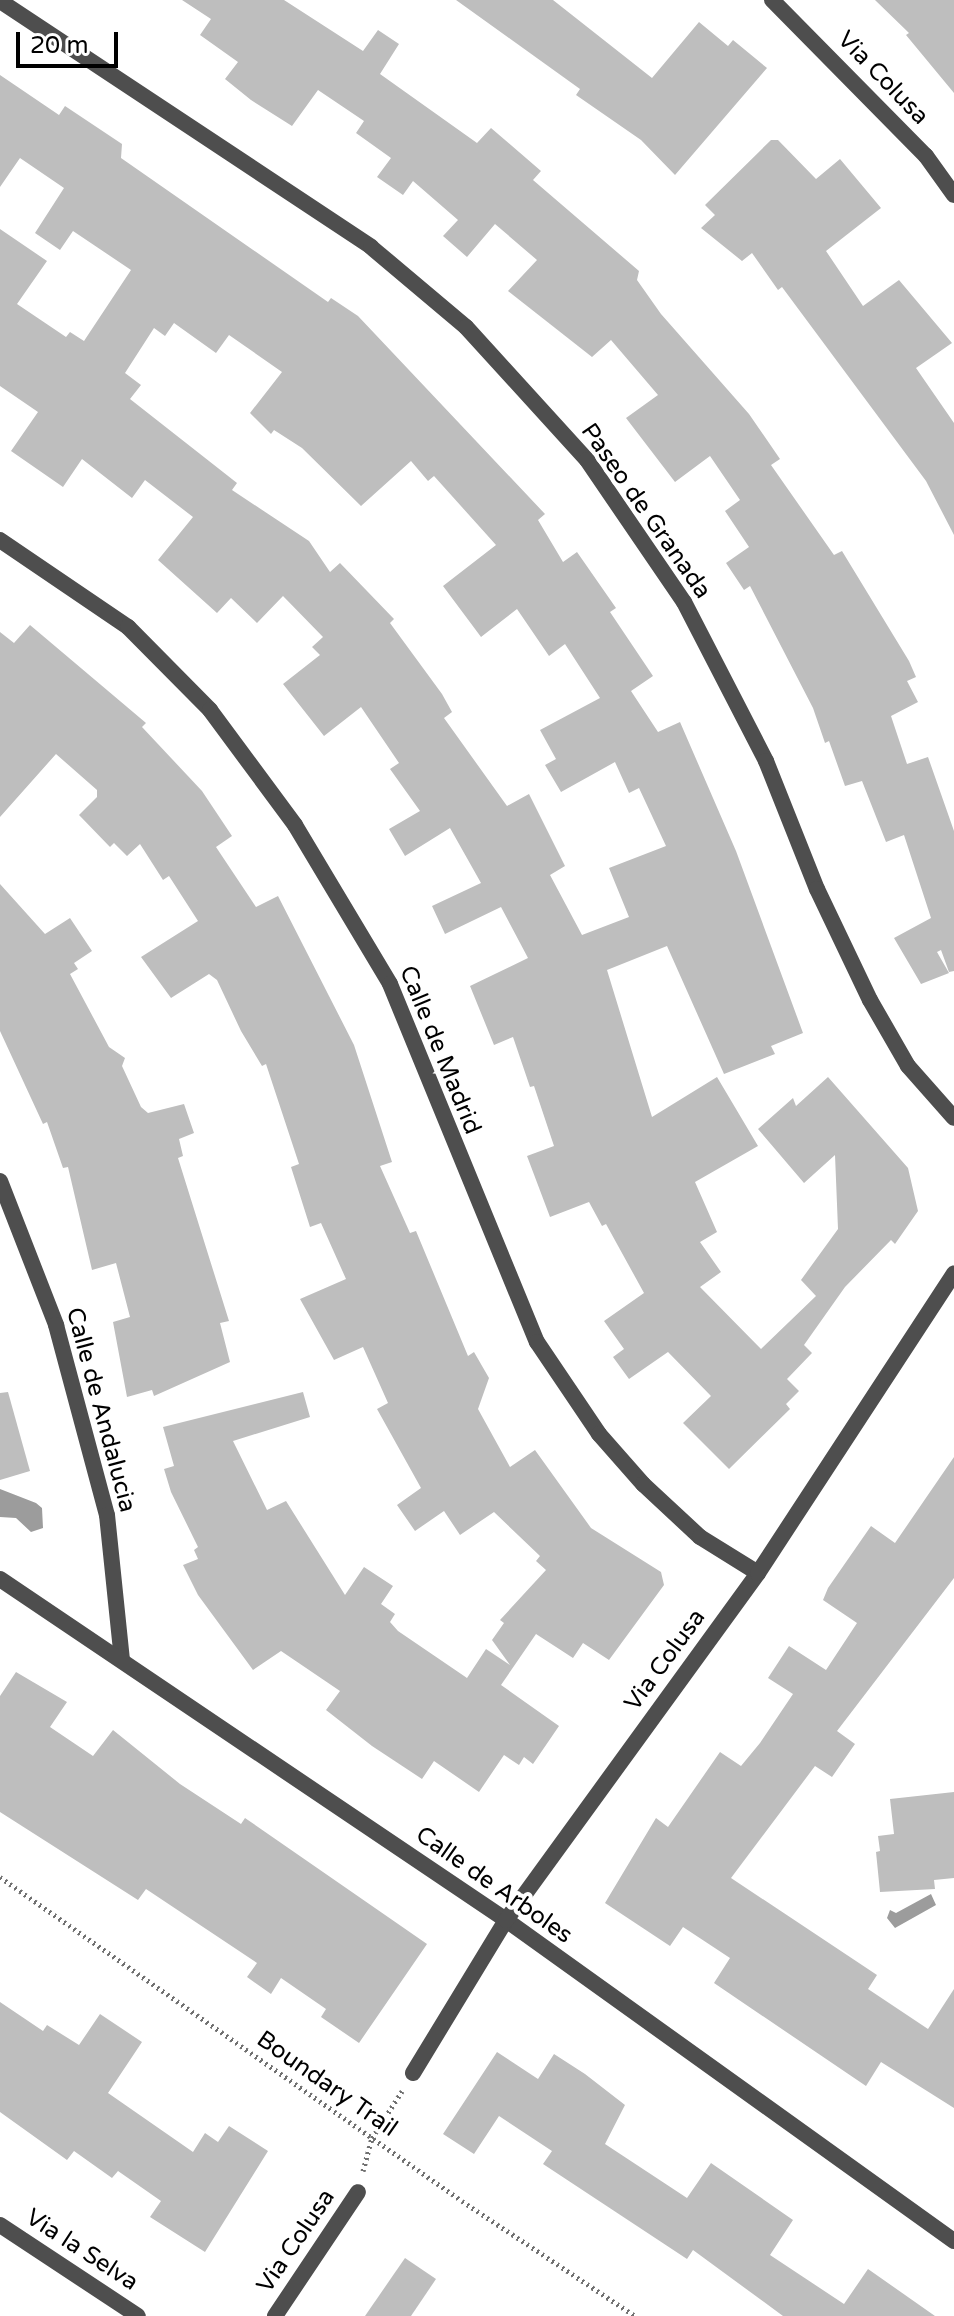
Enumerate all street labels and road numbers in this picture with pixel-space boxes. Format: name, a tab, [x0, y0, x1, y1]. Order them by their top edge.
street label: Via Colusa	[831, 25, 935, 131]
street label: Paseo de Granada	[575, 418, 717, 604]
street label: Calle de Madrid	[393, 962, 487, 1138]
street label: Calle de Andalucia	[60, 1304, 142, 1516]
street label: Via Colusa	[618, 1604, 712, 1716]
street label: Calle de Arboles	[410, 1820, 578, 1950]
street label: Boundary Trail	[251, 2025, 403, 2143]
street label: Via Colusa	[251, 2184, 341, 2298]
street label: Via la Selva	[20, 2203, 144, 2297]

